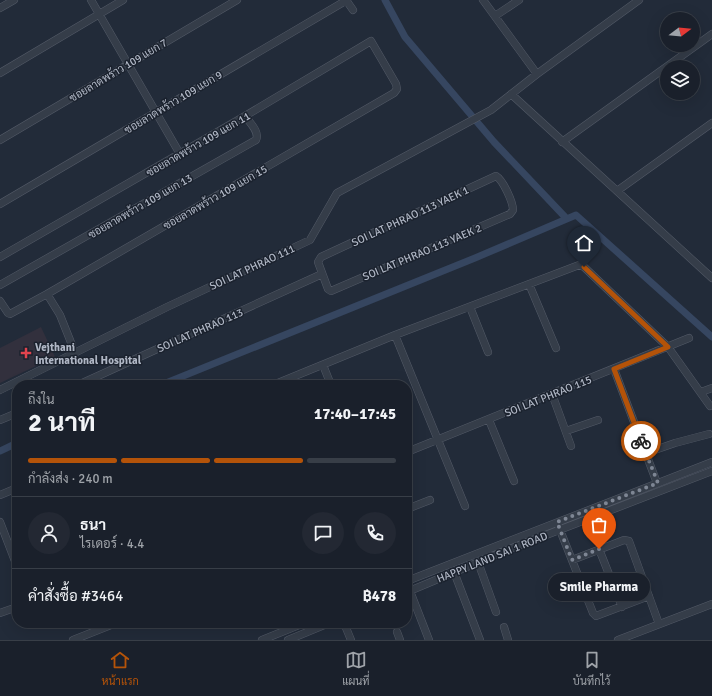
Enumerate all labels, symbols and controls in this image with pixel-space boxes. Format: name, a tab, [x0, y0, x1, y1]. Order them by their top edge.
north arrow	[660, 12, 700, 52]
map controls	[660, 12, 700, 100]
street label: ซอยลาดพร้าว 109 แยก 7	[66, 35, 170, 105]
button: layers	[660, 60, 700, 100]
street label: ซอยลาดพร้าว 109 แยก 9	[121, 67, 225, 137]
street label: ซอยลาดพร้าว 109 แยก 11	[143, 108, 253, 180]
street label: ซอยลาดพร้าว 109 แยก 15	[160, 161, 270, 233]
street label: ซอยลาดพร้าว 109 แยก 13	[85, 170, 195, 242]
street label: SOI LAT PHRAO 113 YAEK 1	[349, 183, 471, 249]
street label: SOI LAT PHRAO 113 YAEK 2	[361, 221, 484, 283]
pin	[567, 226, 601, 267]
icon: home	[573, 232, 595, 254]
street label: SOI LAT PHRAO 111	[207, 242, 297, 293]
street label: SOI LAT PHRAO 113	[155, 306, 245, 355]
place label: Vejthani International Hospital	[35, 341, 142, 367]
marker: Vejthani International Hospital	[20, 347, 32, 359]
street label: SOI LAT PHRAO 115	[503, 373, 594, 420]
text: ถึงใน	[28, 392, 55, 408]
text: 17:40–17:45	[314, 405, 396, 423]
text: 2 นาที	[28, 407, 96, 439]
courier	[621, 421, 661, 461]
icon: bike	[630, 430, 652, 452]
text: กำลังส่ง · 240 m	[28, 471, 113, 487]
pin	[582, 508, 616, 549]
button: person	[28, 512, 70, 554]
button: chat	[302, 512, 344, 554]
button: phone	[354, 512, 396, 554]
icon: bag	[588, 514, 610, 536]
text: ธนา	[80, 516, 106, 534]
street label: HAPPY LAND SAI 1 ROAD	[435, 529, 549, 586]
text: ไรเดอร์ · 4.4	[80, 536, 144, 552]
callout: Smile Pharma	[548, 573, 650, 601]
text: Smile Pharma	[560, 579, 638, 595]
text: คำสั่งซื้อ #3464	[28, 587, 123, 605]
text: ฿478	[363, 587, 396, 605]
tab: หน้าแรก	[102, 649, 139, 688]
tab: แผนที่	[342, 649, 370, 688]
tab: บันทึกไว้	[573, 649, 610, 688]

